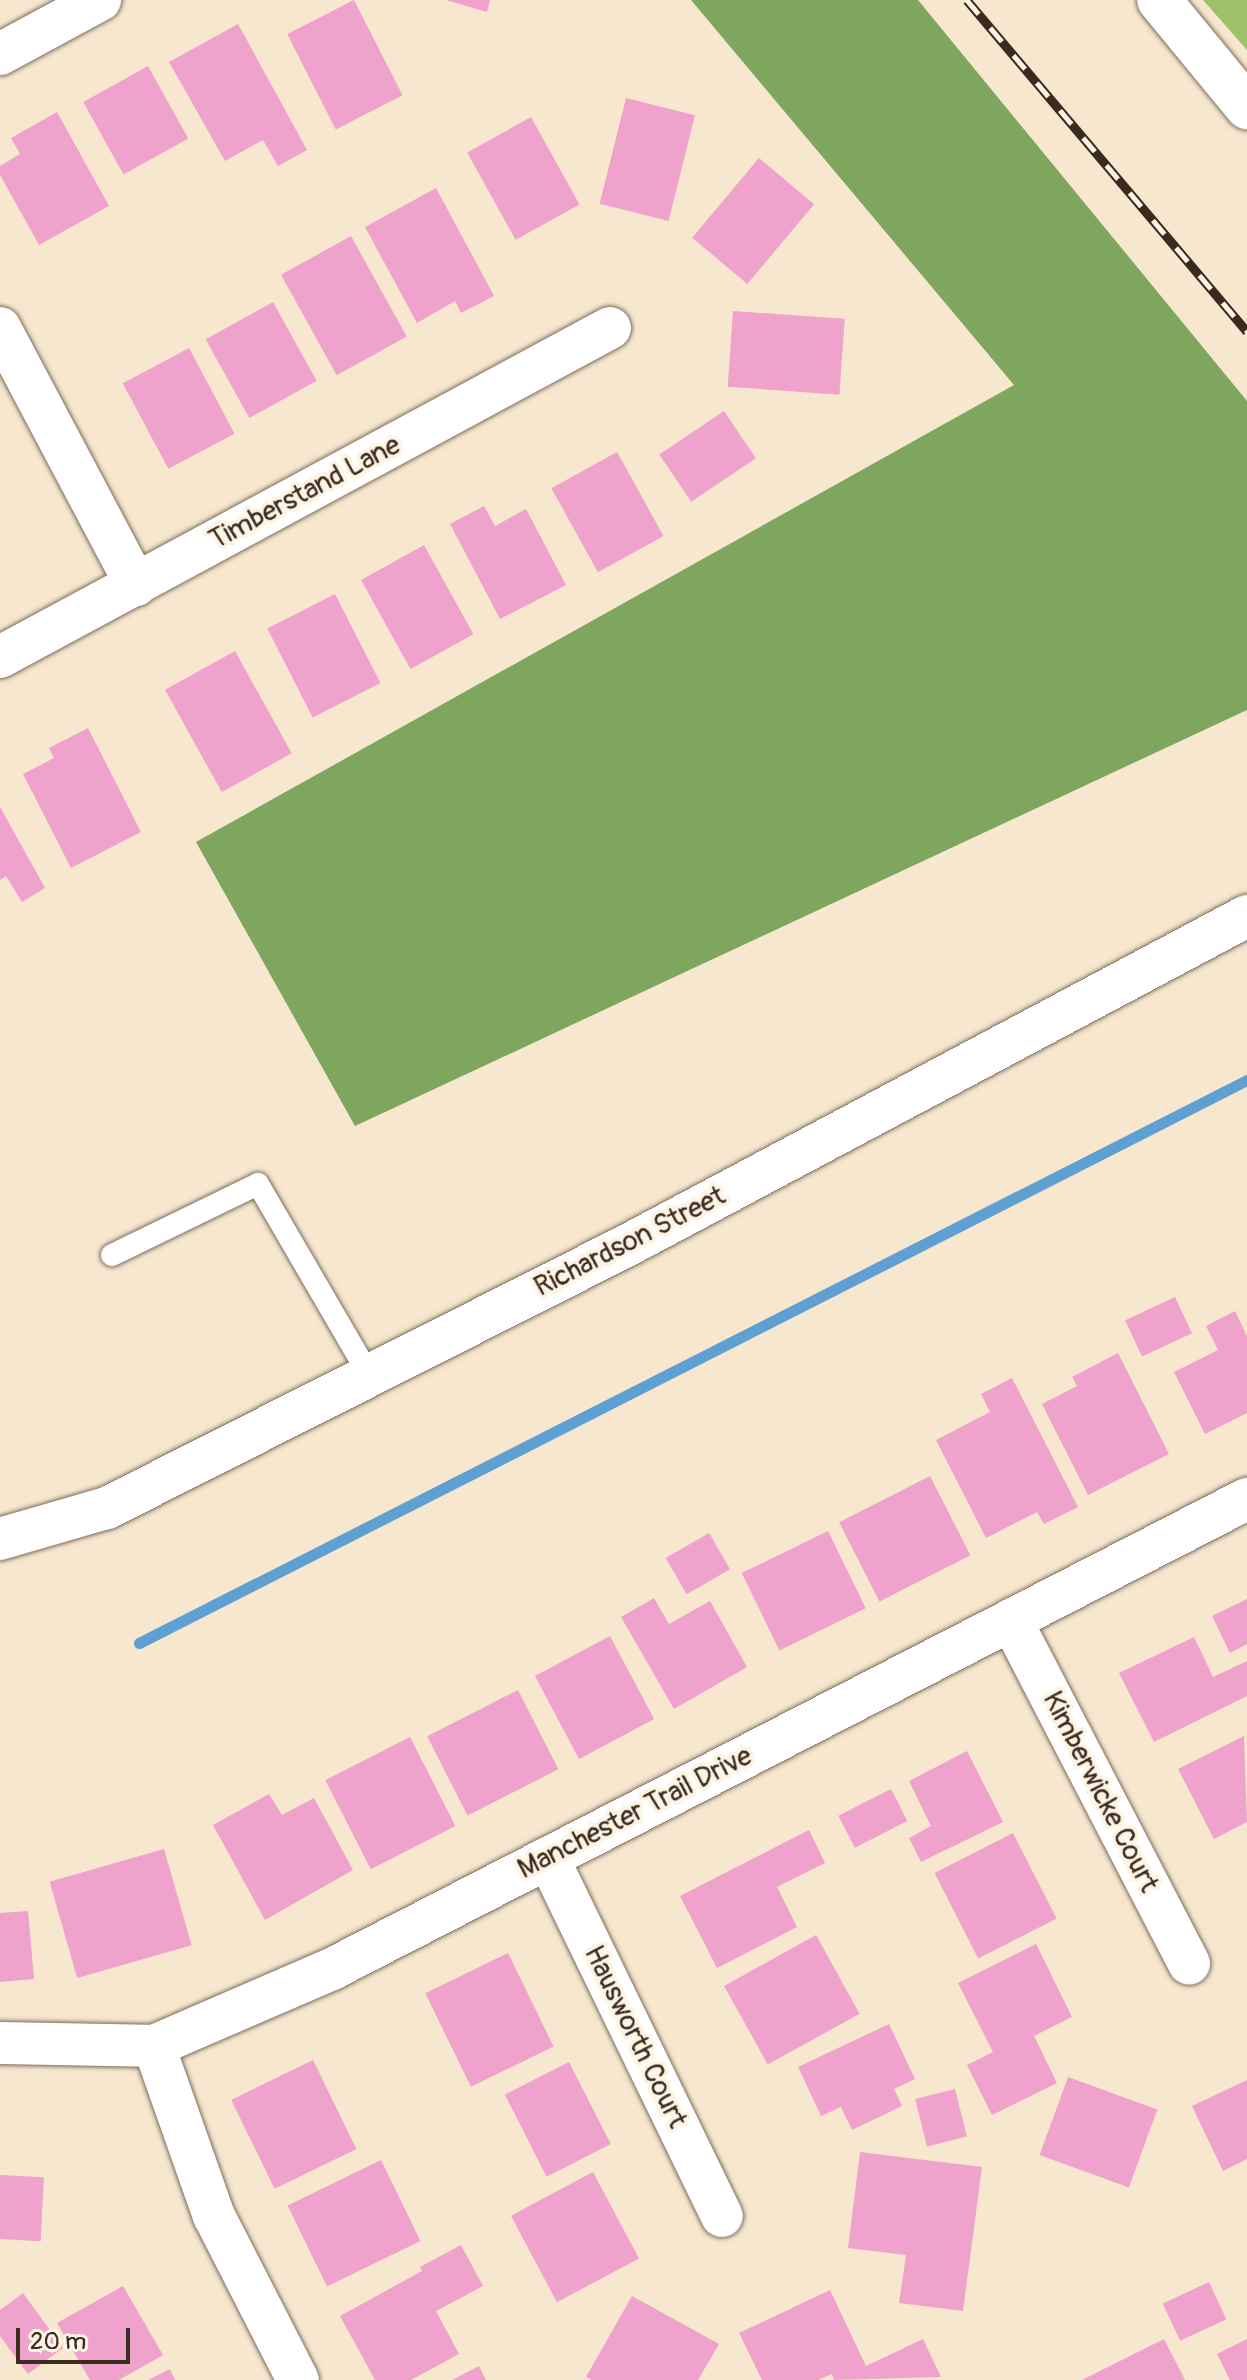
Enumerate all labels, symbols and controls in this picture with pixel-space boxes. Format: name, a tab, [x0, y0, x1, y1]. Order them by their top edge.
street label: Timberstand Lane	[204, 429, 406, 557]
street label: Richardson Street	[529, 1179, 731, 1305]
street label: Kimberwicke Court	[1035, 1686, 1165, 1898]
street label: Manchester Trail Drive	[512, 1739, 758, 1887]
street label: Hausworth Court	[576, 1940, 694, 2134]
scale bar	[20, 2312, 134, 2362]
text: 20 m	[30, 2327, 86, 2356]

